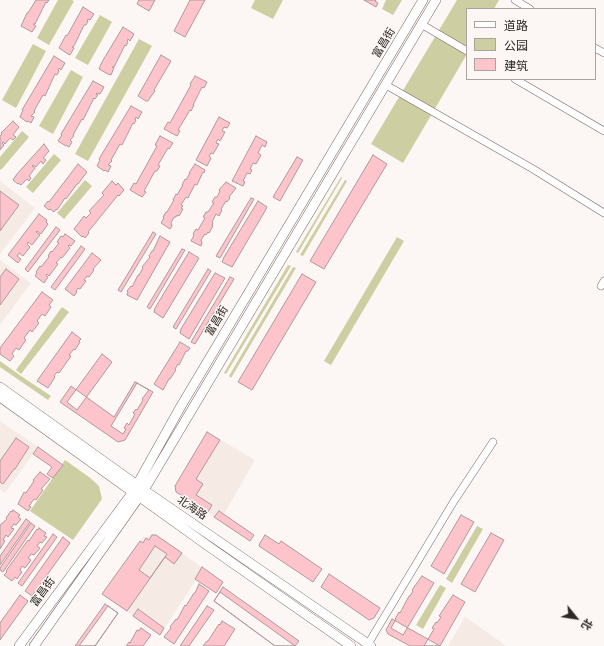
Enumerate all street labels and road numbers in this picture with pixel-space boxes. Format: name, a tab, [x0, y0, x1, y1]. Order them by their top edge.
street label: 富昌街	[370, 25, 398, 61]
street label: 富昌街	[203, 303, 231, 339]
street label: 北海路	[175, 493, 209, 523]
street label: 富昌街	[28, 575, 58, 609]

